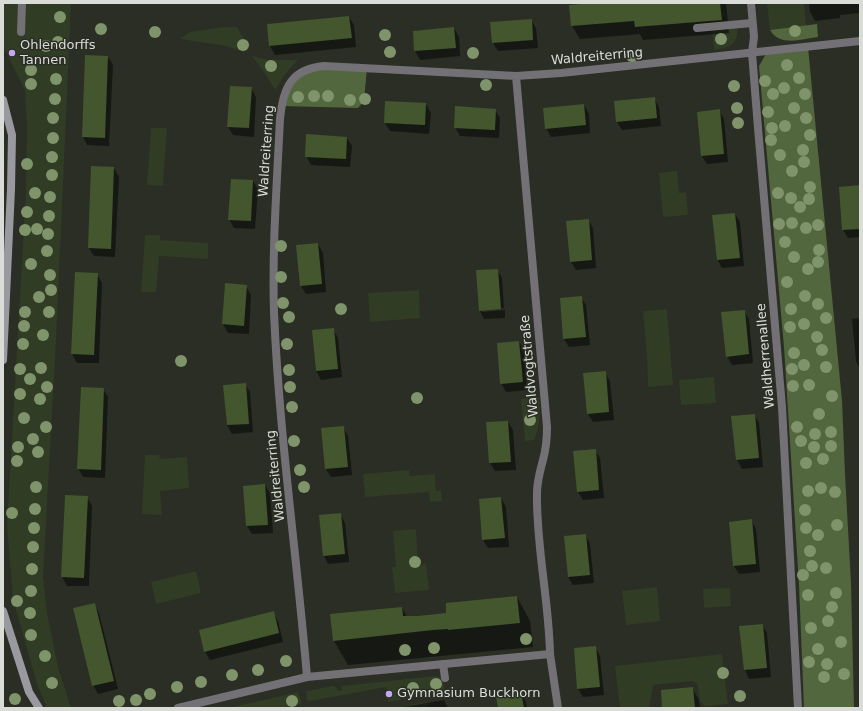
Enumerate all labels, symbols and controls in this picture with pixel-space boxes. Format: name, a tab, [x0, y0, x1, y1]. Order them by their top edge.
place label: Ohlendorffs Tannen	[20, 38, 96, 69]
street label: Waldreiterring	[550, 45, 644, 69]
marker: Ohlendorffs Tannen	[7, 48, 17, 58]
street label: Waldreiterring	[256, 104, 278, 198]
street label: Waldherrenallee	[754, 303, 778, 409]
street label: Waldvogtstraße	[518, 314, 542, 418]
street label: Waldreiterring	[263, 429, 289, 523]
place label: Gymnasium Buckhorn	[397, 686, 540, 702]
marker: Gymnasium Buckhorn	[384, 689, 394, 699]

